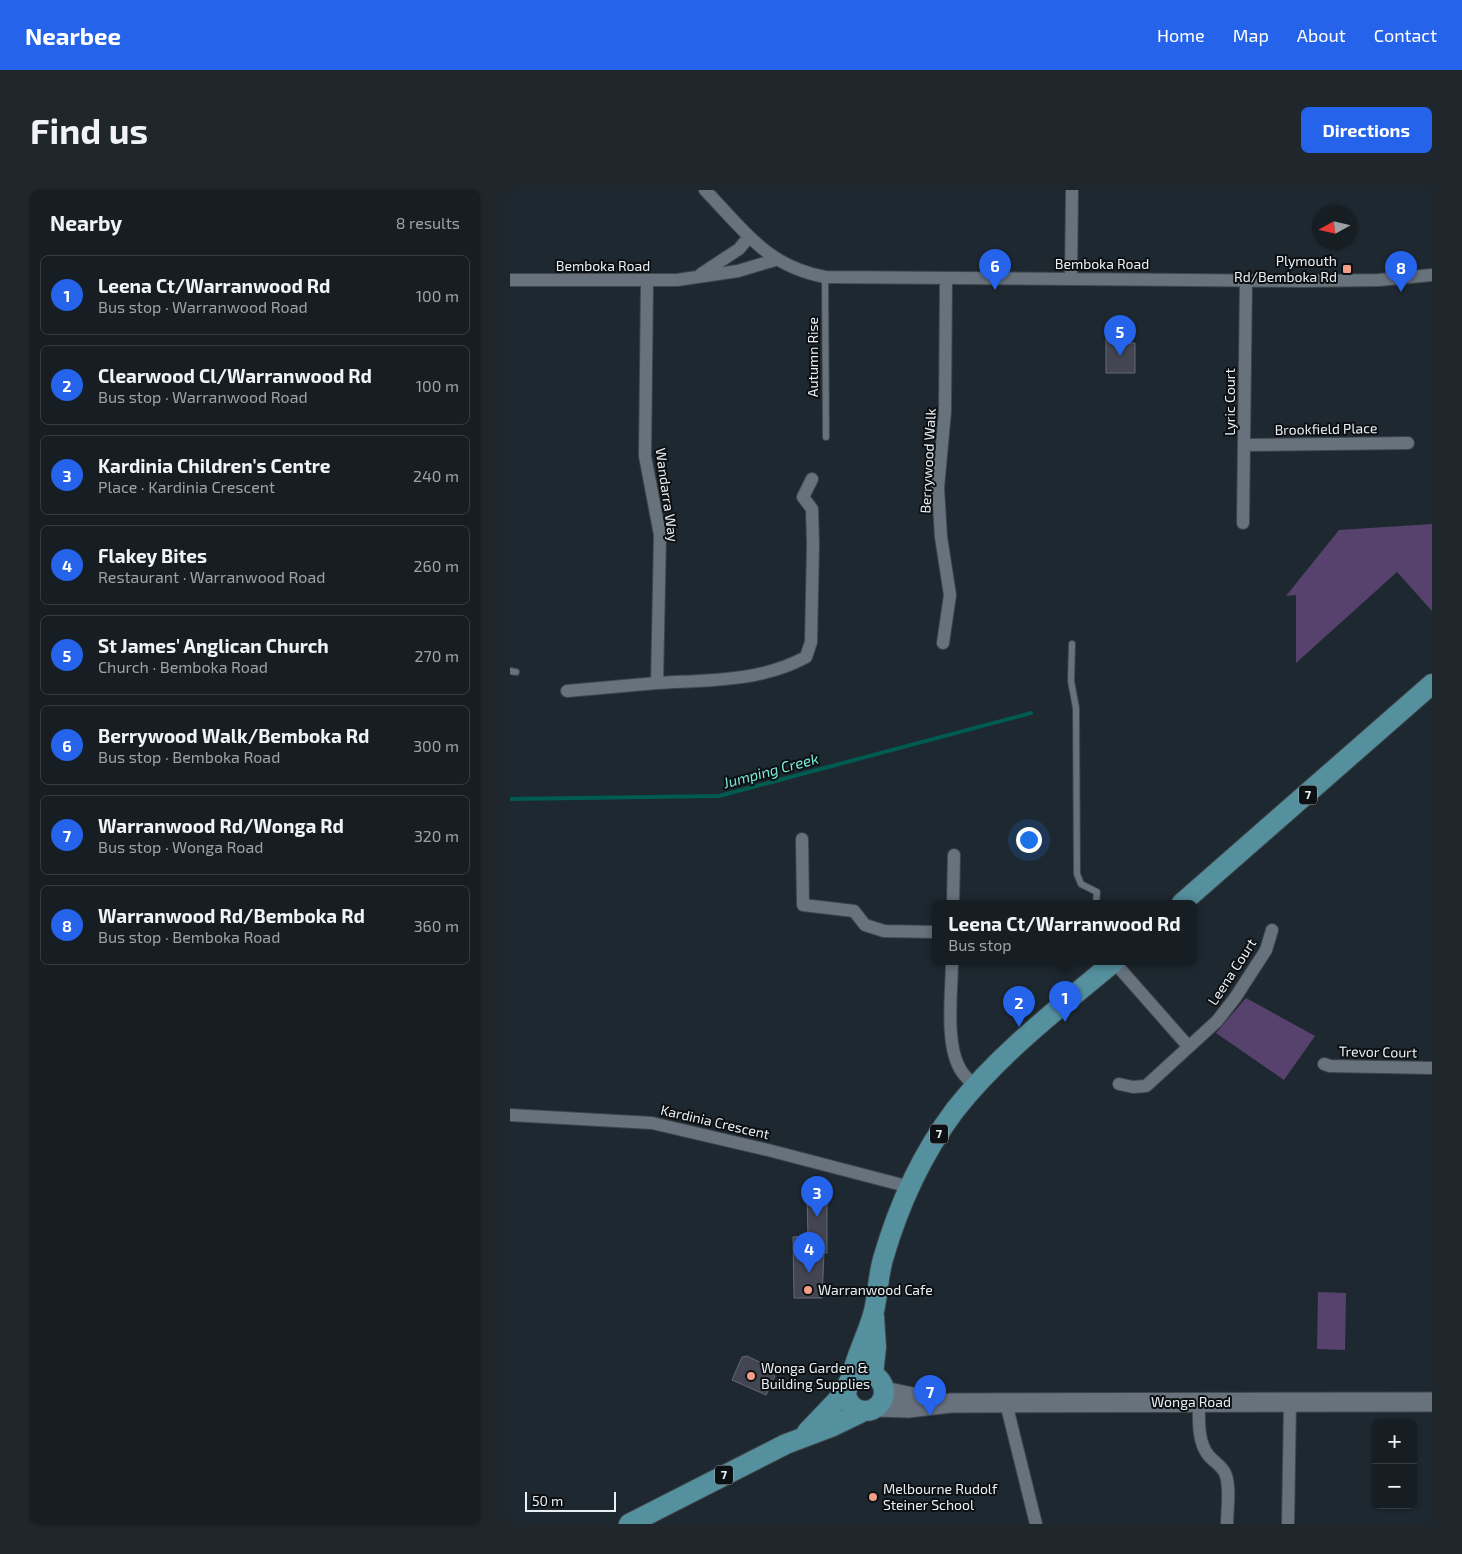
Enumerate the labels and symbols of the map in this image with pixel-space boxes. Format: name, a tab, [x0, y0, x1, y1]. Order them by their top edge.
north arrow	[1312, 205, 1357, 250]
pin: 6	[979, 249, 1011, 290]
pin: 8	[1385, 251, 1417, 292]
place label: Plymouth Rd/Bemboka Rd	[1234, 252, 1337, 285]
street label: Bemboka Road	[1055, 255, 1149, 272]
street label: Bemboka Road	[556, 257, 650, 274]
marker: Plymouth Rd/Bemboka Rd	[1341, 263, 1353, 275]
pin: 5	[1104, 315, 1136, 356]
street label: Autumn Rise	[804, 317, 821, 397]
street label: Lyric Court	[1221, 368, 1238, 436]
street label: Berrywood Walk	[916, 408, 939, 514]
street label: Brookfield Place	[1274, 419, 1378, 438]
street label: Wandarra Way	[652, 447, 683, 544]
water label: Jumping Creek	[720, 749, 821, 792]
road number: 7	[1299, 786, 1317, 804]
your location	[1016, 827, 1042, 853]
street label: Leena Court	[1204, 935, 1259, 1008]
pin: 1	[1049, 981, 1081, 1022]
pin: 2	[1003, 986, 1035, 1027]
street label: Trevor Court	[1339, 1042, 1417, 1061]
street label: Kardinia Crescent	[659, 1101, 771, 1142]
road number: 7	[930, 1124, 948, 1144]
pin: 3	[801, 1176, 833, 1217]
pin: 4	[793, 1232, 825, 1273]
place label: Warranwood Cafe	[818, 1281, 933, 1298]
marker: Warranwood Cafe	[802, 1284, 814, 1296]
place label: Wonga Garden & Building Supplies	[761, 1359, 870, 1392]
marker: Wonga Garden & Building Supplies	[745, 1370, 757, 1382]
pin: 7	[914, 1375, 946, 1416]
street label: Wonga Road	[1151, 1393, 1231, 1410]
road number: 7	[715, 1466, 733, 1484]
place label: Melbourne Rudolf Steiner School	[883, 1480, 998, 1513]
scale bar	[525, 1489, 616, 1512]
marker: Melbourne Rudolf Steiner School	[867, 1491, 879, 1503]

